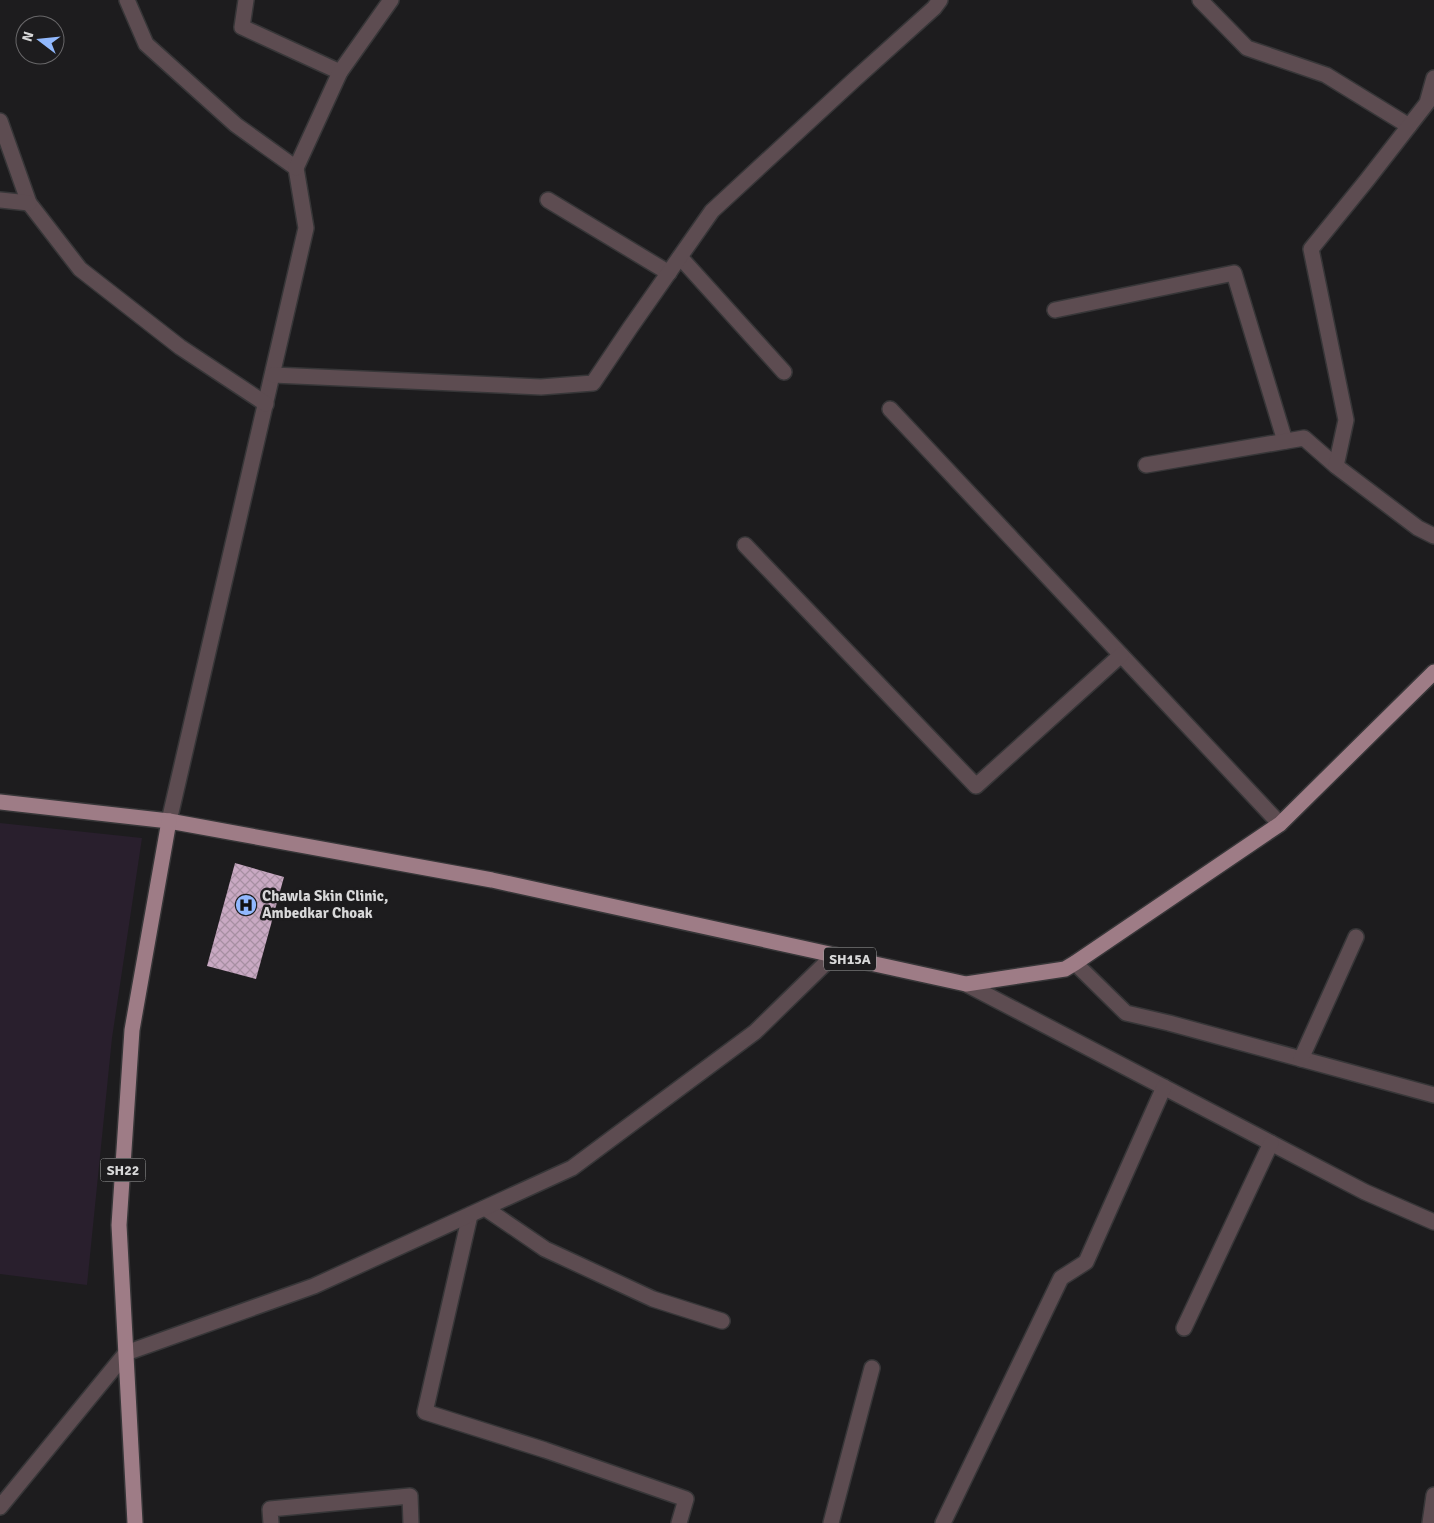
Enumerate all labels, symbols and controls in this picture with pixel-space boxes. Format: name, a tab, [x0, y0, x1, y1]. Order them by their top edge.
north arrow	[15, 15, 65, 65]
text: N	[18, 30, 37, 44]
place label: Chawla Skin Clinic, Ambedkar Choak	[262, 887, 388, 922]
hospital icon: Chawla Skin Clinic, Ambedkar Choak	[234, 893, 258, 917]
road number: SH15A	[824, 948, 876, 971]
road number: SH22	[100, 1158, 146, 1182]

